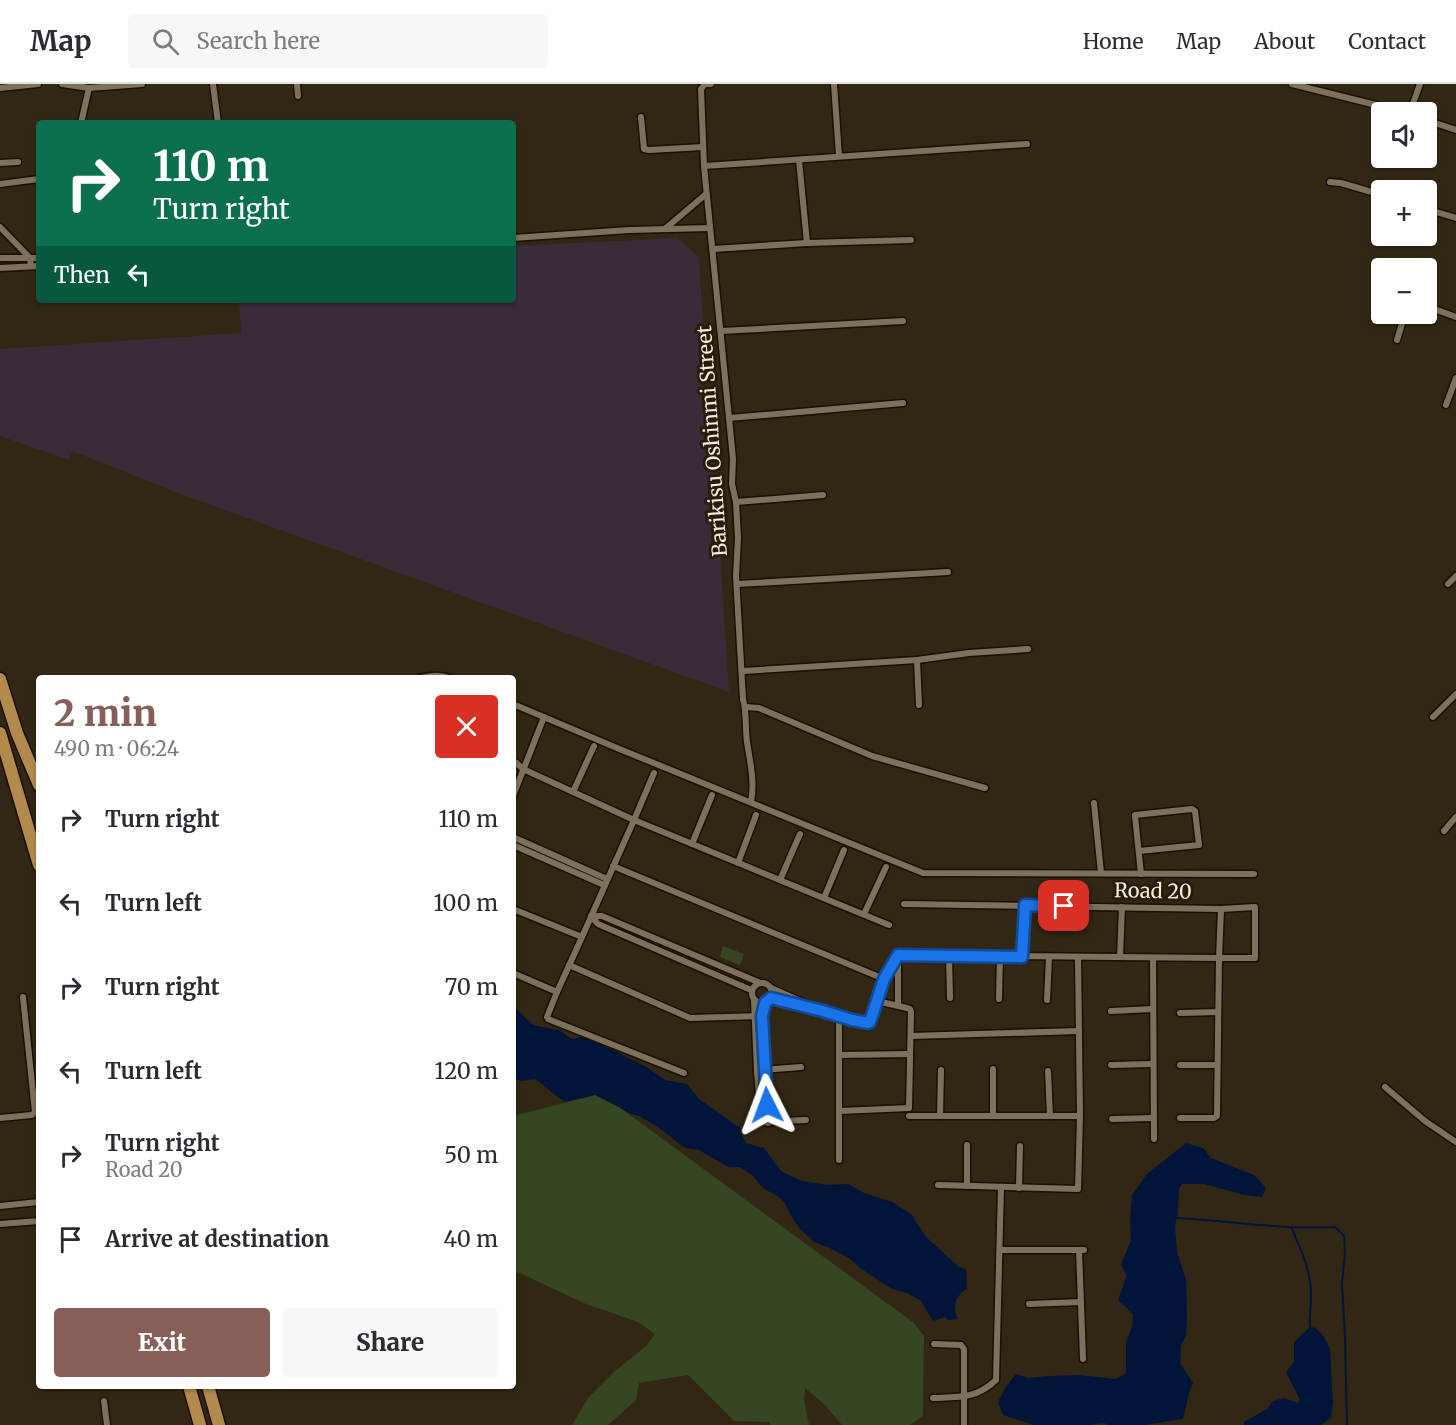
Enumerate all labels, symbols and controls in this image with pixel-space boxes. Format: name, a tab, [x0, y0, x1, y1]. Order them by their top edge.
search box	[128, 14, 548, 68]
text: Map	[30, 23, 92, 59]
icon: search	[149, 25, 182, 58]
text: Search here	[197, 27, 320, 55]
text: Home	[1083, 28, 1143, 55]
text: Map	[1176, 28, 1221, 55]
text: About	[1254, 28, 1315, 55]
text: Contact	[1348, 28, 1426, 55]
map controls	[1371, 102, 1437, 324]
button: sound	[1371, 102, 1437, 168]
text: 110 m	[153, 140, 269, 192]
icon: right	[54, 144, 132, 222]
button: +	[1371, 180, 1437, 246]
text: Turn right	[153, 192, 290, 226]
icon: left	[122, 258, 155, 291]
button: −	[1371, 258, 1437, 324]
text: Then	[54, 261, 110, 289]
street label: Barikisu Oshinmi Street	[691, 324, 732, 557]
text: 2 min	[54, 691, 157, 736]
button: close	[435, 695, 498, 758]
text: 490 m · 06:24	[54, 736, 179, 761]
icon: right	[54, 803, 87, 836]
text: Turn right	[105, 805, 219, 833]
text: 110 m	[439, 805, 498, 833]
street label: Road 20	[1114, 877, 1192, 904]
pin	[1038, 880, 1089, 931]
icon: left	[54, 887, 87, 920]
text: Turn left	[105, 889, 202, 917]
text: 100 m	[433, 889, 498, 917]
icon: arrive	[1047, 889, 1080, 922]
icon: right	[54, 971, 87, 1004]
text: Turn right	[105, 973, 219, 1001]
text: 70 m	[445, 973, 498, 1001]
icon: left	[54, 1055, 87, 1088]
text: Turn left	[105, 1057, 202, 1085]
text: 120 m	[434, 1057, 498, 1085]
position arrow	[735, 1073, 799, 1137]
text: Turn right	[105, 1129, 219, 1157]
icon: right	[54, 1139, 87, 1172]
text: 50 m	[444, 1141, 498, 1169]
text: Road 20	[105, 1157, 183, 1182]
icon: arrive	[54, 1223, 87, 1256]
text: Arrive at destination	[105, 1225, 329, 1253]
text: 40 m	[443, 1225, 498, 1253]
button: Exit	[54, 1308, 270, 1377]
button: Share	[282, 1308, 498, 1377]

